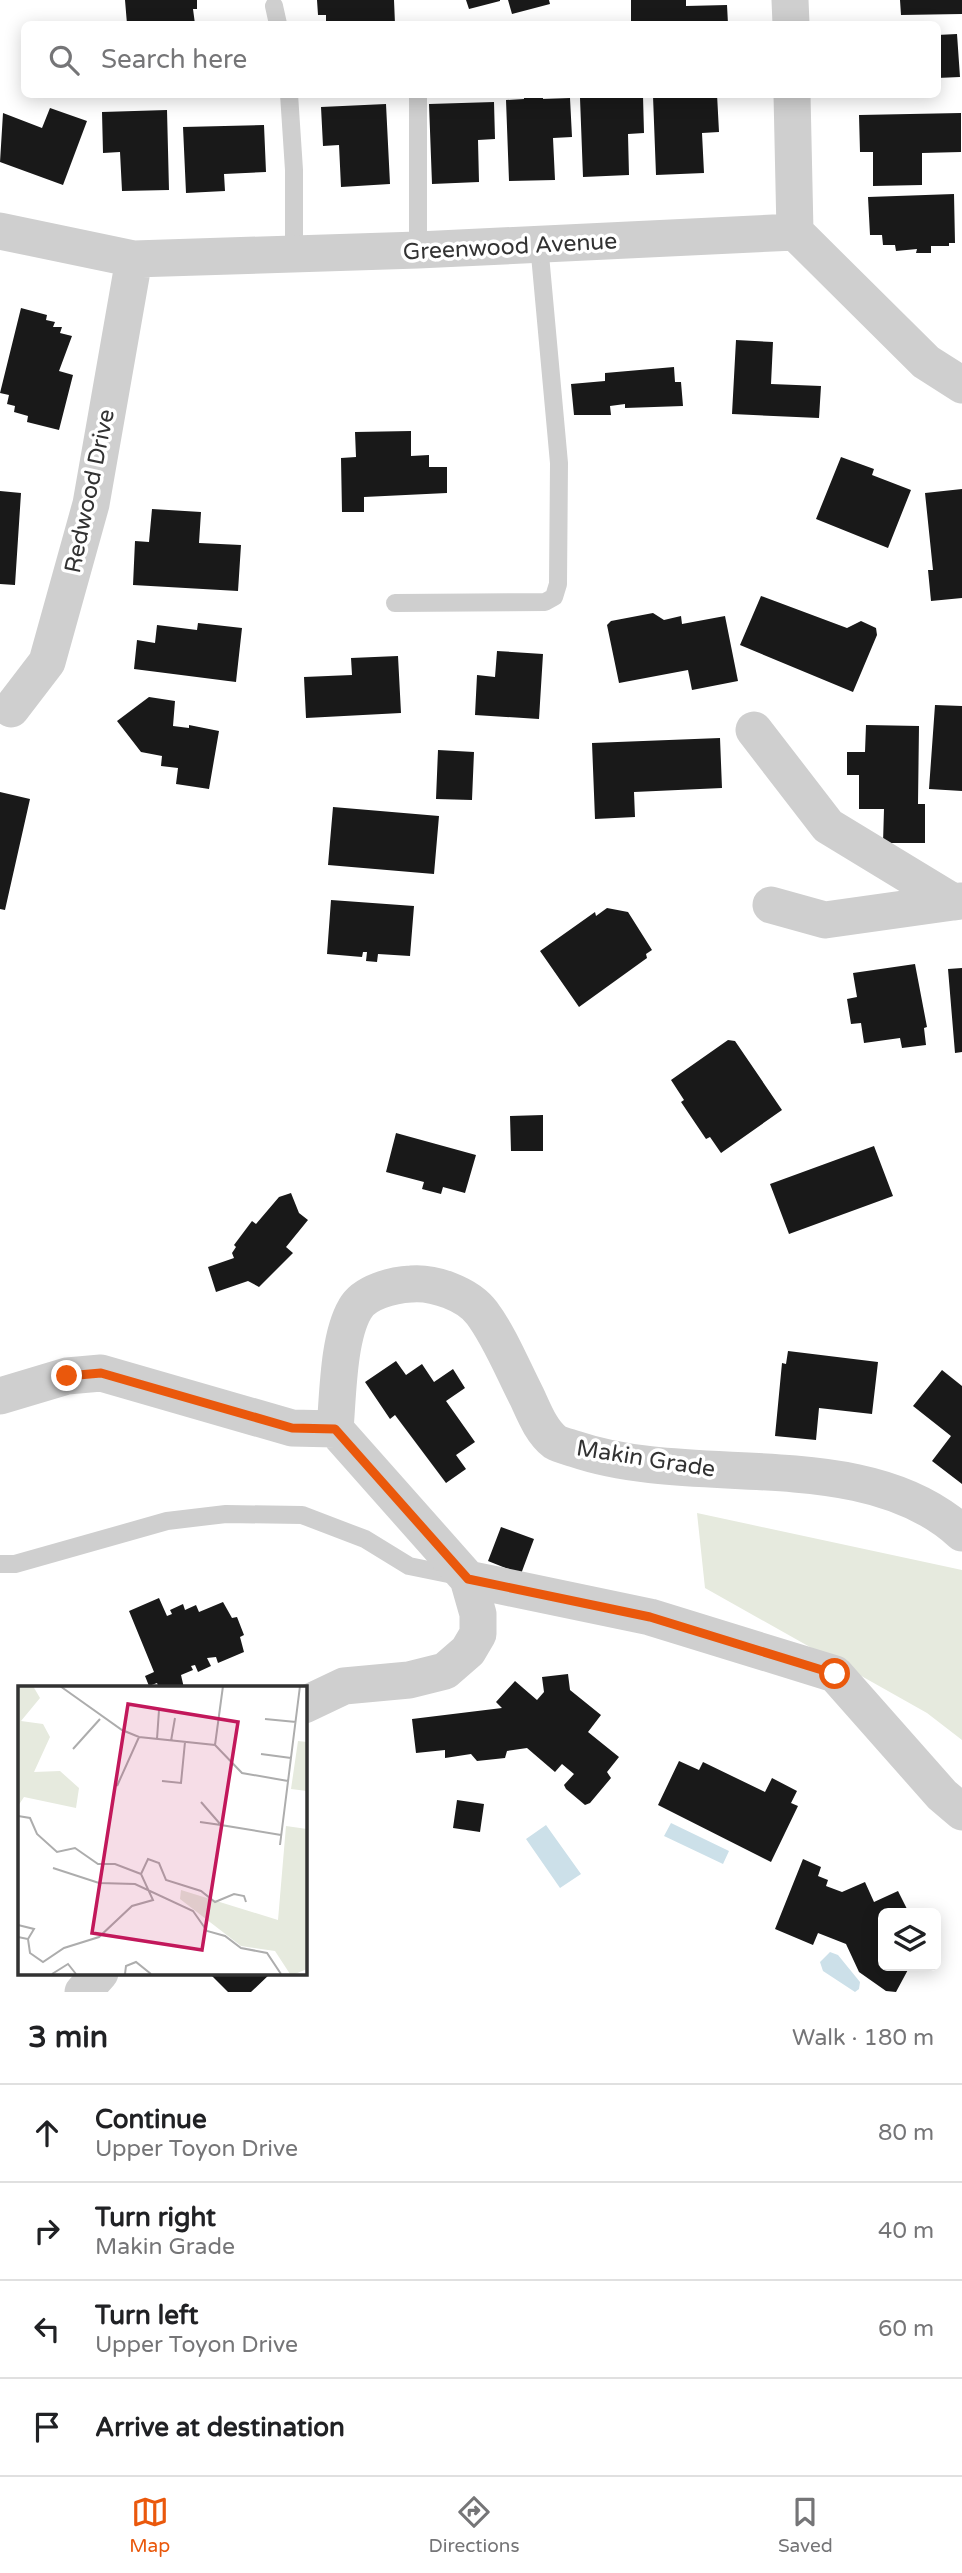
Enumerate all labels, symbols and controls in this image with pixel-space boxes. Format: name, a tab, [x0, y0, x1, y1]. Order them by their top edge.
search box	[21, 21, 941, 98]
icon: search	[45, 41, 83, 79]
text: Search here	[101, 44, 247, 75]
street label: Greenwood Avenue	[402, 227, 618, 267]
street label: Redwood Drive	[59, 407, 121, 576]
route end	[51, 1360, 82, 1391]
street label: Makin Grade	[574, 1434, 717, 1484]
route start	[819, 1658, 850, 1689]
inset map	[18, 1686, 306, 1974]
map controls	[878, 1908, 941, 1971]
button: layers	[878, 1908, 941, 1971]
text: 3 min	[28, 2019, 108, 2056]
text: Walk · 180 m	[792, 2024, 934, 2052]
text: Continue	[95, 2104, 207, 2135]
icon: ahead	[28, 2114, 66, 2152]
text: 80 m	[878, 2119, 934, 2147]
text: Upper Toyon Drive	[95, 2135, 298, 2163]
text: Turn right	[95, 2202, 216, 2233]
icon: right	[28, 2212, 66, 2250]
text: 40 m	[878, 2217, 934, 2245]
text: Makin Grade	[95, 2233, 235, 2261]
text: Turn left	[95, 2300, 198, 2331]
icon: left	[28, 2310, 66, 2348]
text: 60 m	[878, 2315, 934, 2343]
text: Upper Toyon Drive	[95, 2331, 298, 2359]
icon: arrive	[28, 2408, 66, 2446]
text: Arrive at destination	[95, 2412, 345, 2443]
tab: Map	[129, 2493, 170, 2557]
tab: Directions	[429, 2493, 520, 2557]
tab: Saved	[778, 2493, 833, 2557]

